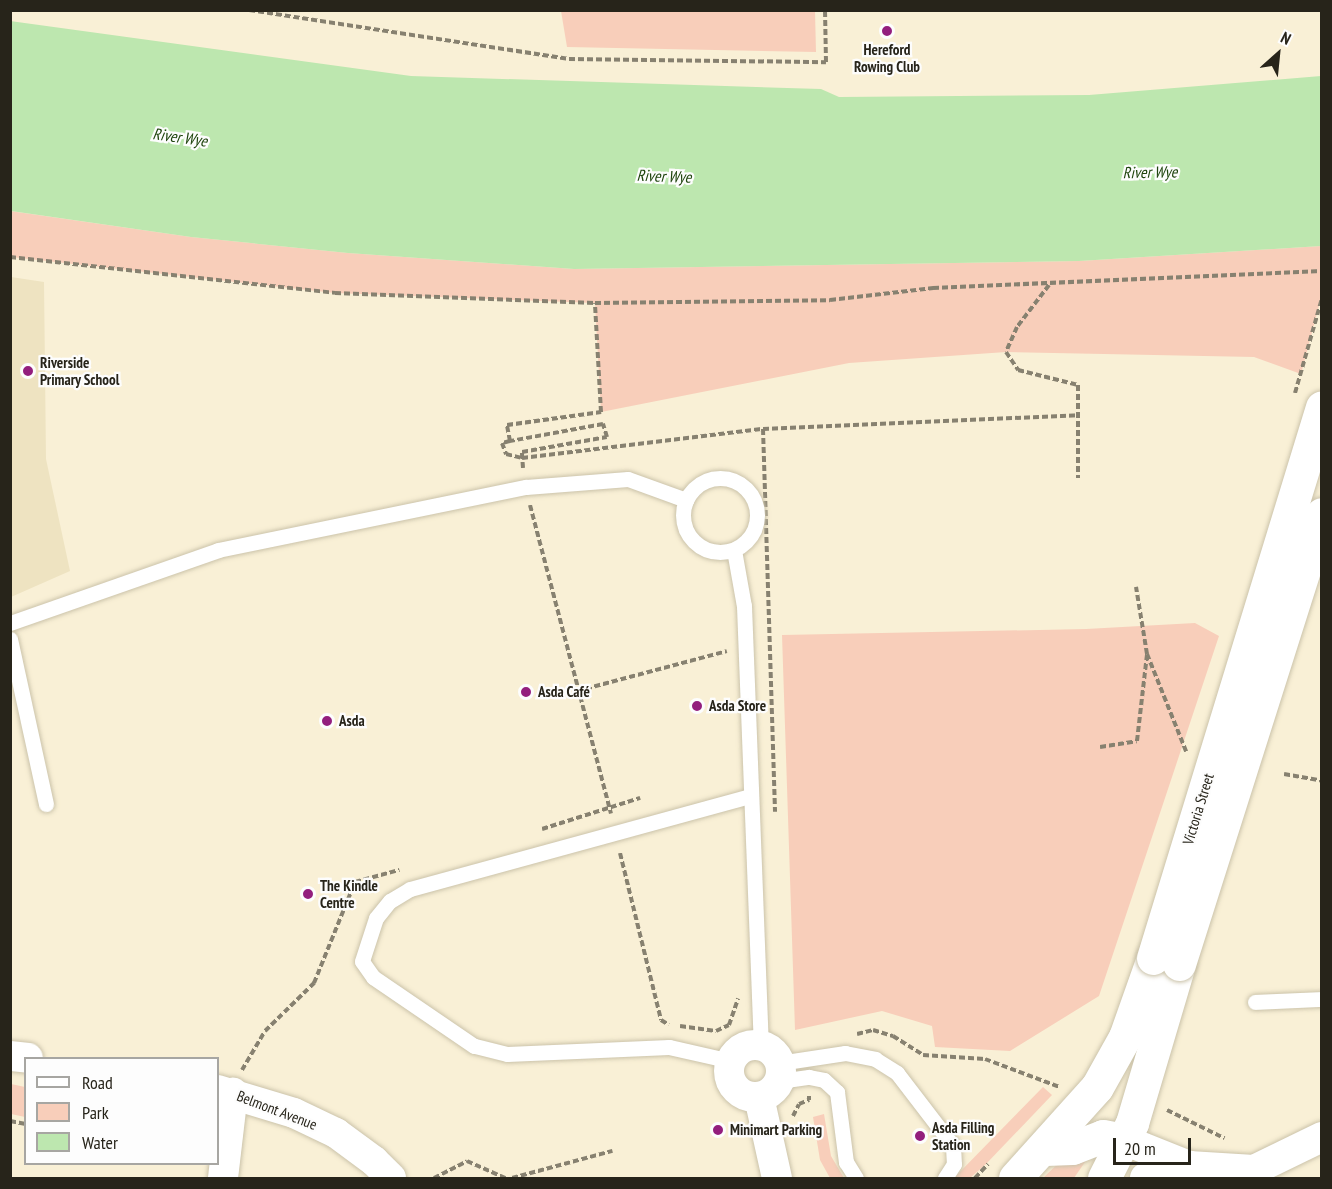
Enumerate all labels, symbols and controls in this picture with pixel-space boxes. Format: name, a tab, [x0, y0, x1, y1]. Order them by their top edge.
marker: Hereford Rowing Club	[880, 24, 894, 38]
north arrow	[1248, 24, 1308, 84]
text: N	[1278, 27, 1295, 49]
place label: Hereford Rowing Club	[854, 40, 920, 75]
water label: River Wye	[151, 124, 209, 150]
water label: River Wye	[1122, 162, 1178, 182]
water label: River Wye	[636, 165, 692, 187]
place label: Riverside Primary School	[40, 353, 120, 388]
marker: Riverside Primary School	[21, 364, 35, 378]
place label: Asda Café	[538, 683, 590, 701]
marker: Asda Café	[519, 685, 533, 699]
place label: Asda Store	[709, 697, 766, 715]
marker: Asda Store	[690, 699, 704, 713]
place label: Asda	[339, 712, 365, 730]
marker: Asda	[320, 714, 334, 728]
street label: Victoria Street	[1179, 771, 1217, 847]
place label: The Kindle Centre	[320, 876, 378, 911]
marker: The Kindle Centre	[301, 887, 315, 901]
legend	[24, 1057, 219, 1165]
text: Road	[82, 1071, 113, 1094]
street label: Belmont Avenue	[234, 1086, 320, 1134]
text: Park	[82, 1101, 109, 1124]
place label: Asda Filling Station	[932, 1118, 994, 1153]
place label: Minimart Parking	[730, 1121, 822, 1139]
marker: Minimart Parking	[711, 1123, 725, 1137]
scale bar	[1116, 1126, 1194, 1164]
marker: Asda Filling Station	[913, 1129, 927, 1143]
text: Water	[82, 1131, 118, 1154]
text: 20 m	[1124, 1137, 1156, 1160]

